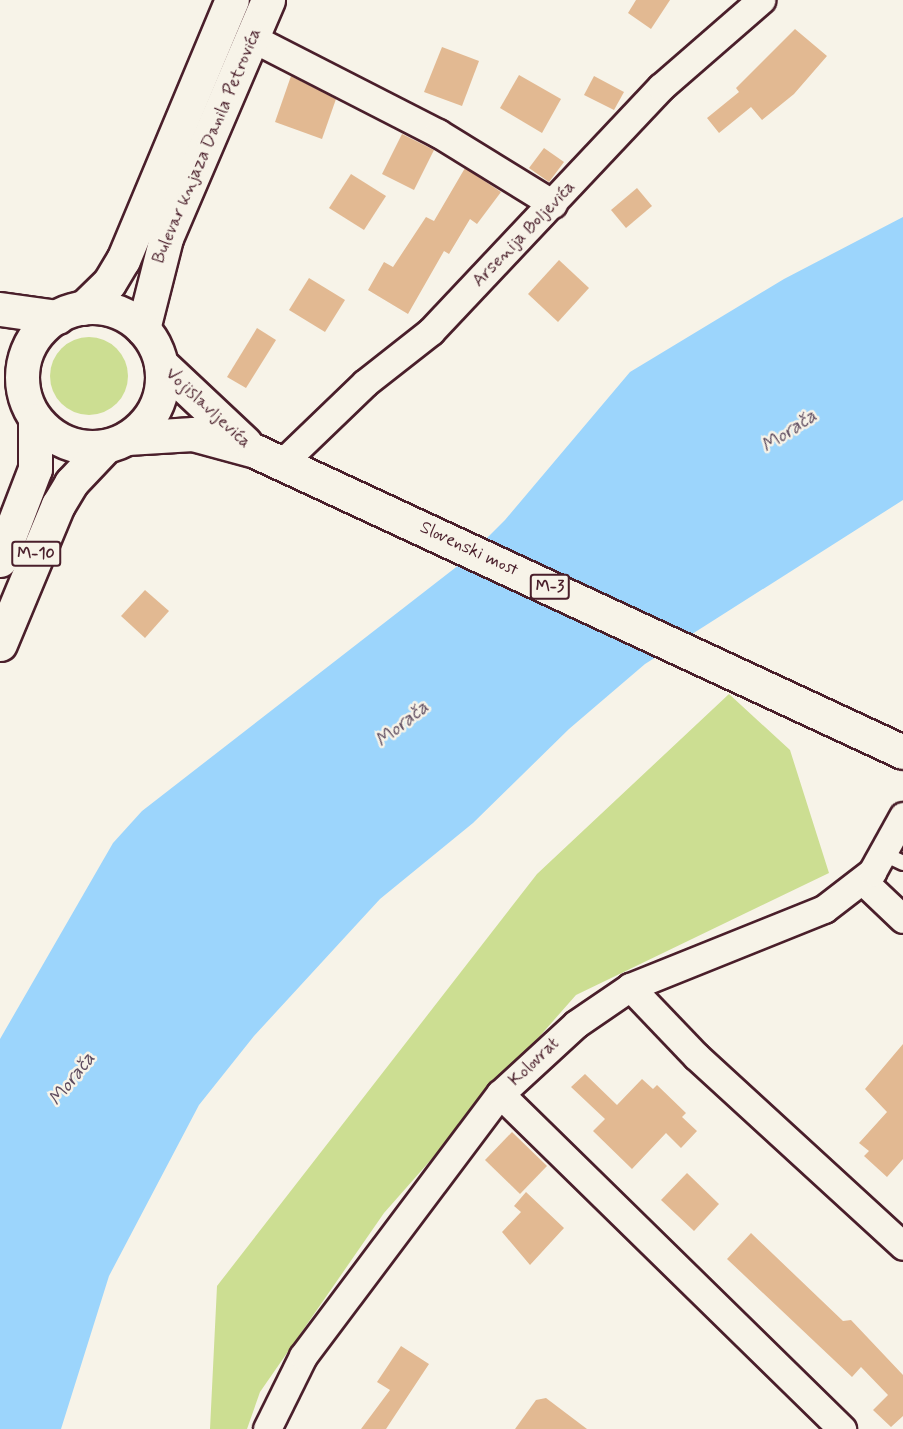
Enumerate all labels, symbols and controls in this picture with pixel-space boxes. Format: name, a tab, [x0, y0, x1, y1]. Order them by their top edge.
street label: Bulevar knjaza Danila Petrovića	[150, 30, 264, 262]
street label: Arsenija Boljevića	[468, 176, 580, 292]
street label: Vojislavljevića	[161, 363, 255, 453]
water label: Morača	[757, 404, 821, 458]
street label: Slovenski most	[416, 517, 522, 581]
road number: M-10	[10, 541, 62, 567]
road number: M-3	[529, 574, 571, 600]
water label: Morača	[370, 695, 434, 753]
street label: Kolovrat	[504, 1033, 564, 1091]
water label: Morača	[43, 1047, 101, 1111]

